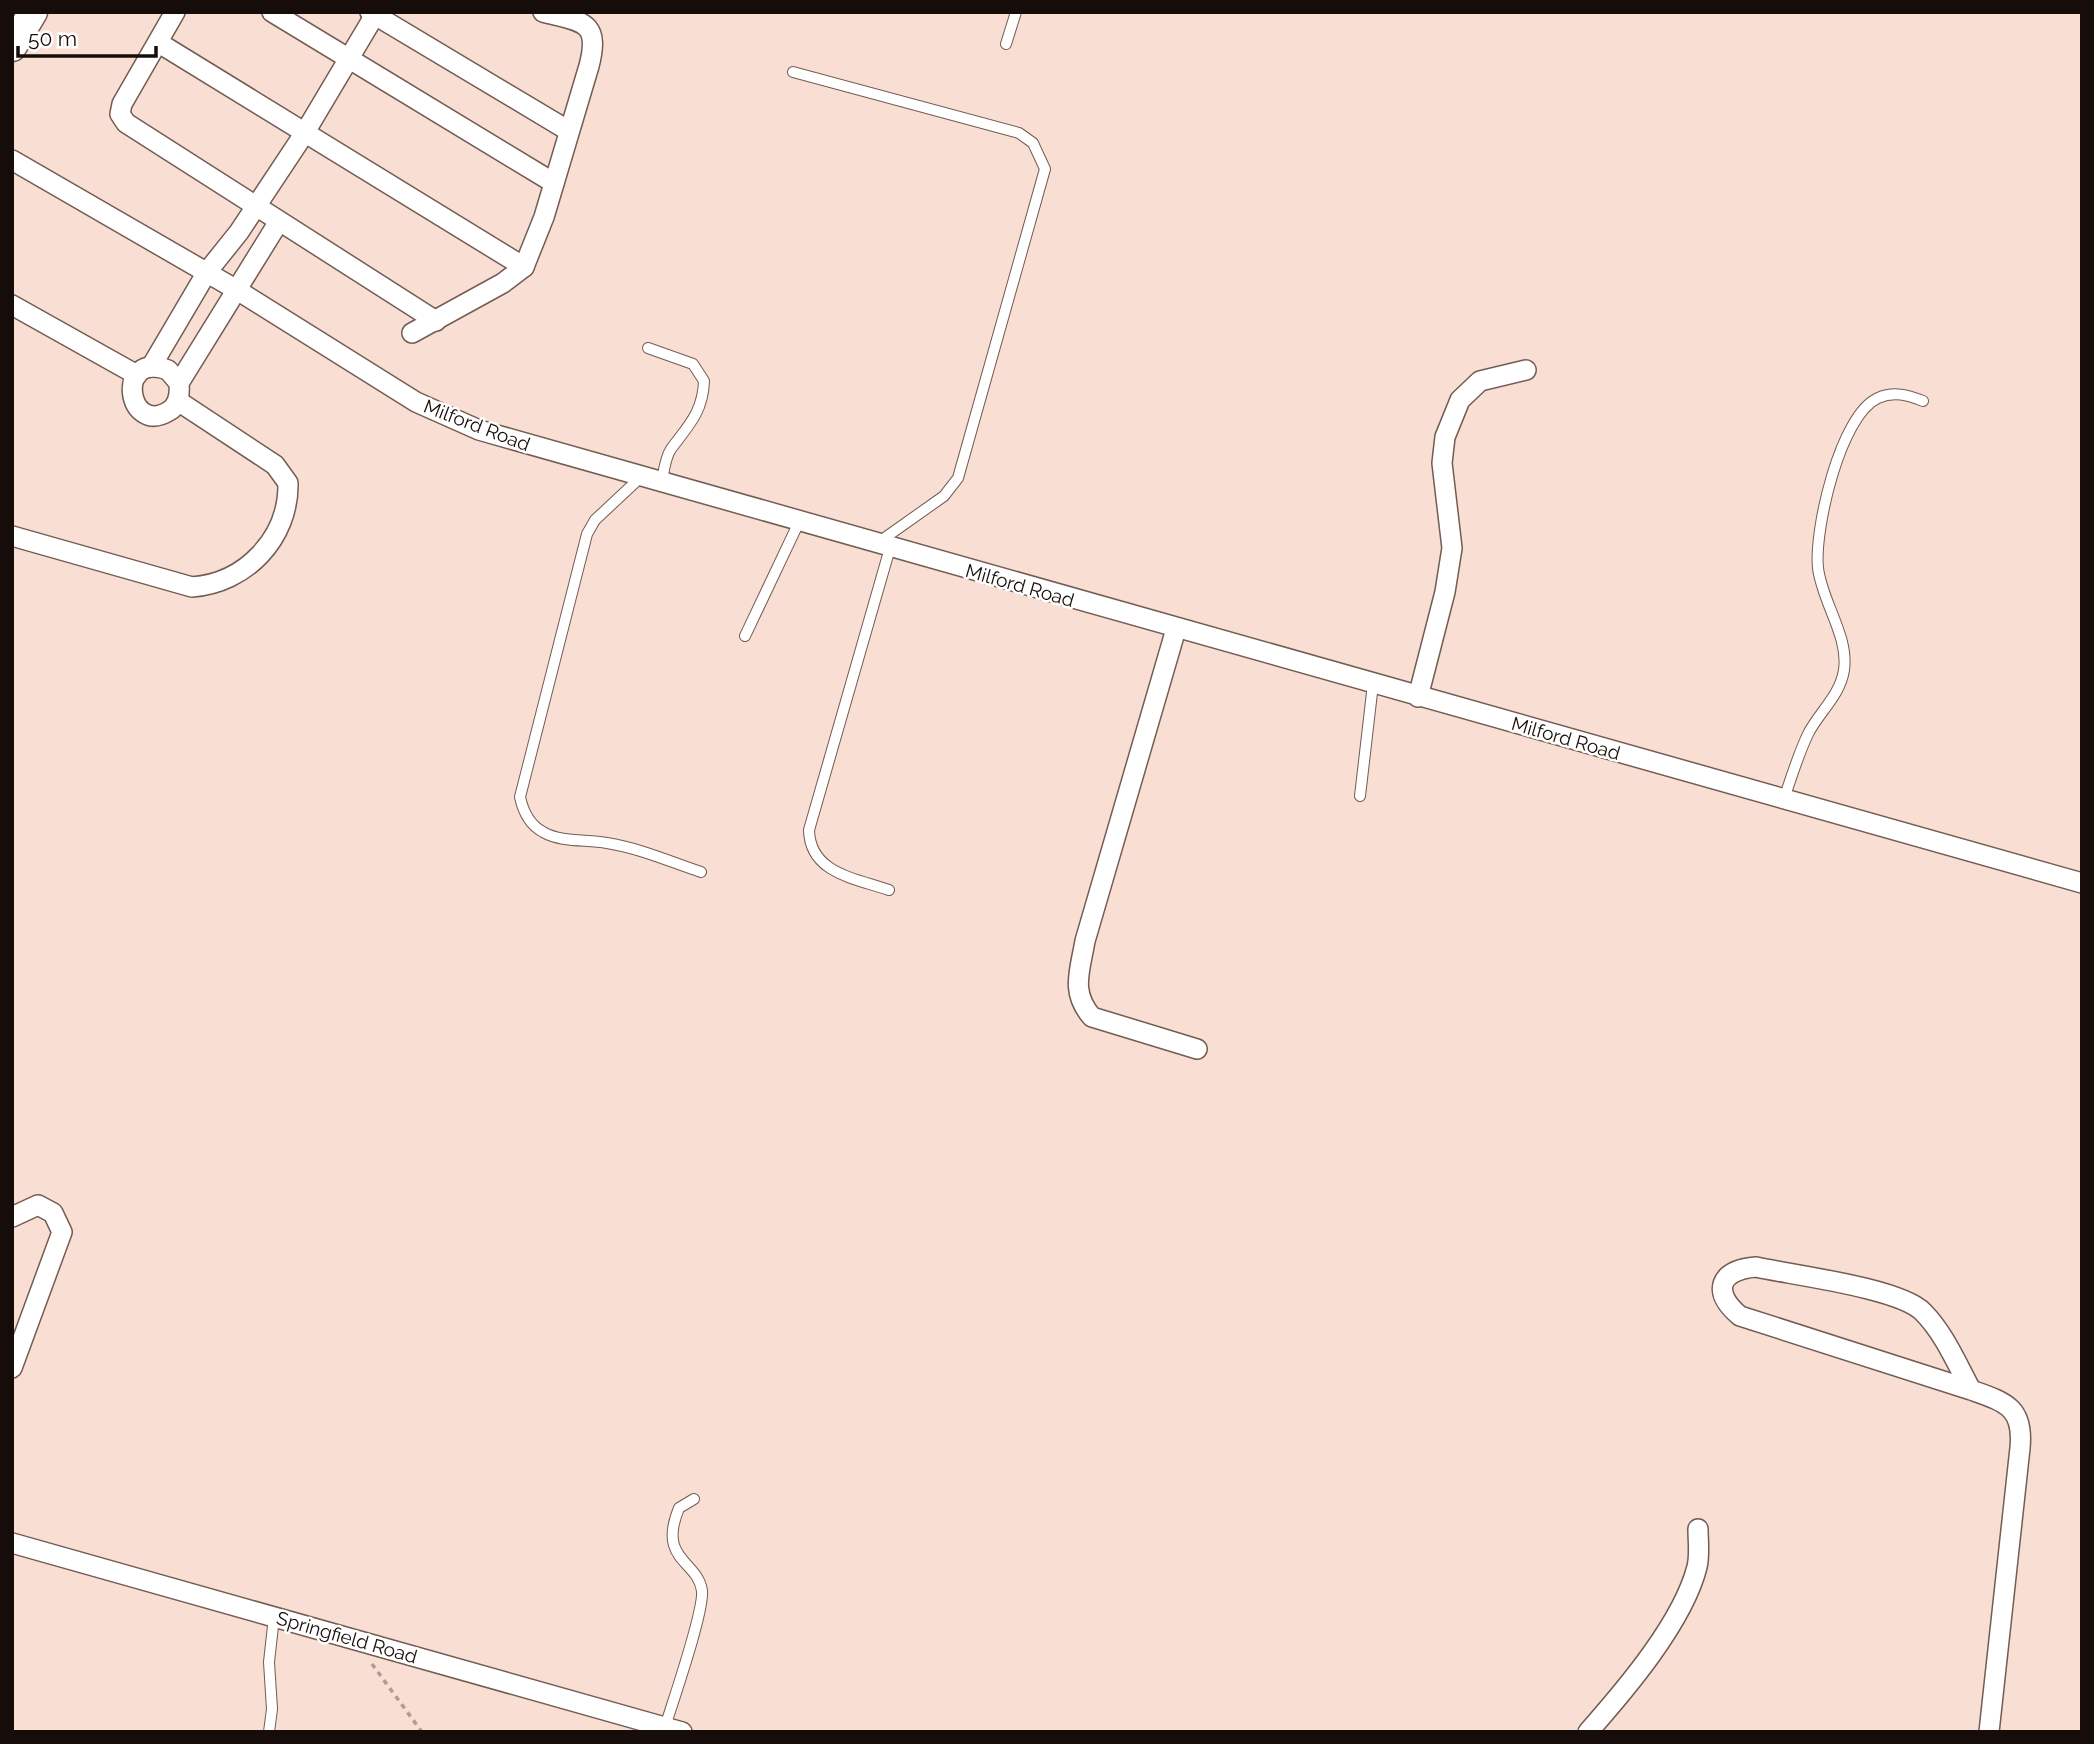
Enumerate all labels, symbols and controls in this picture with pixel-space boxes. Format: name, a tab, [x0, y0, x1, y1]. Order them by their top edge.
scale bar	[18, 14, 156, 58]
text: 50 m	[28, 26, 77, 51]
street label: Milford Road	[421, 395, 533, 455]
street label: Milford Road	[963, 559, 1077, 611]
street label: Milford Road	[1509, 712, 1623, 764]
street label: Springfield Road	[274, 1606, 420, 1668]

